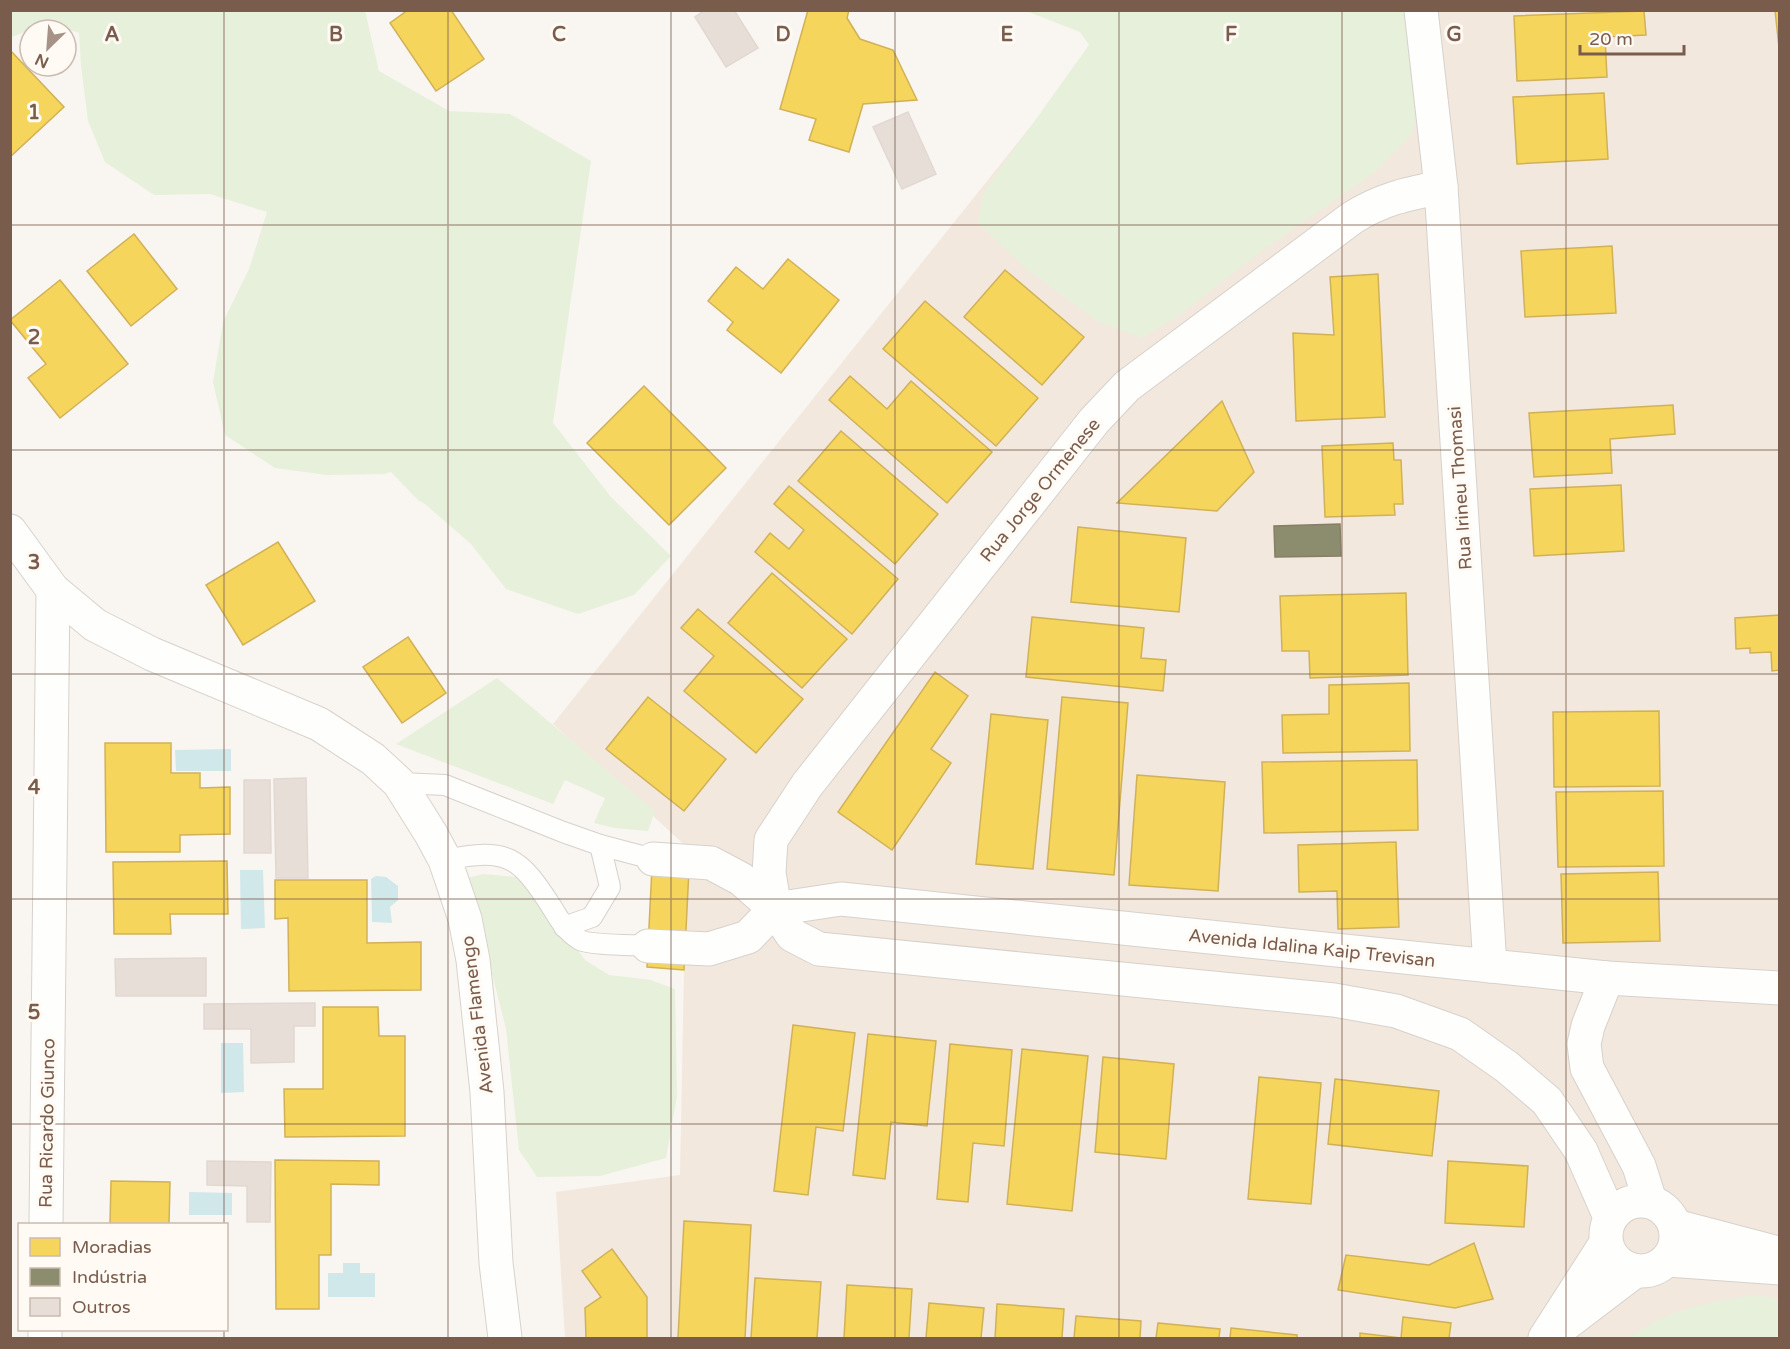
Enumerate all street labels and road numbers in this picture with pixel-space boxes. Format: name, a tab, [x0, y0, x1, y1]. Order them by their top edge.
street label: Rua Irineu Thomasi	[1443, 405, 1477, 571]
street label: Rua Jorge Ormenese	[975, 414, 1105, 566]
street label: Avenida Idalina Kaip Trevisan	[1187, 924, 1437, 972]
street label: Avenida Flamengo	[456, 935, 498, 1095]
street label: Rua Ricardo Giunco	[35, 1038, 59, 1208]

